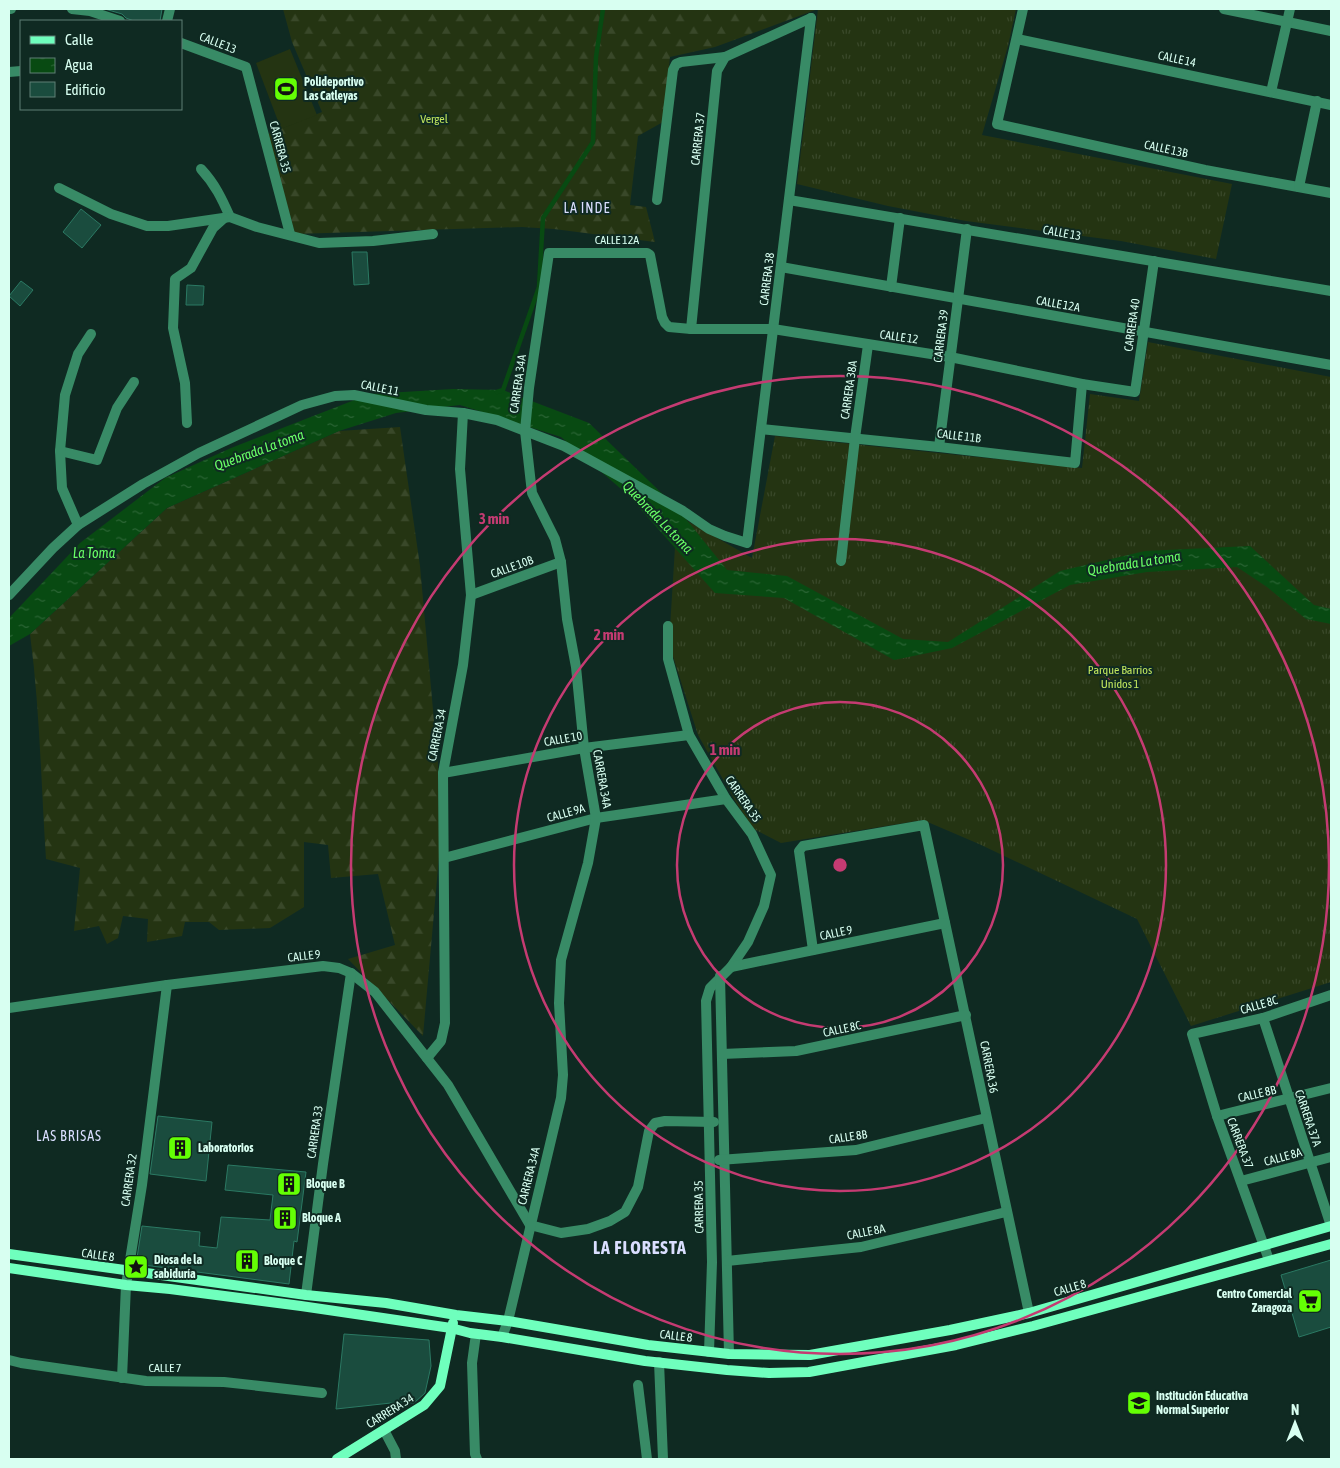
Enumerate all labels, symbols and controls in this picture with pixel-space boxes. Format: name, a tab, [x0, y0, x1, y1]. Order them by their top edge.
legend	[20, 20, 182, 110]
street label: CALLE 13	[197, 30, 239, 56]
text: Calle	[65, 31, 94, 48]
street label: CALLE 14	[1157, 48, 1198, 70]
text: Agua	[65, 56, 93, 73]
place label: Polideportivo Las Catleyas	[304, 75, 364, 103]
sports icon: Polideportivo Las Catleyas	[273, 76, 299, 102]
text: Edificio	[65, 81, 106, 98]
street label: CARRERA 37	[688, 111, 708, 166]
park label: Vergel	[420, 112, 449, 126]
street label: CARRERA 35	[266, 119, 294, 175]
street label: CALLE 13B	[1143, 138, 1189, 161]
district label: LA INDE	[564, 200, 610, 216]
street label: CALLE 13	[1042, 223, 1082, 243]
street label: CALLE 12A	[595, 233, 639, 247]
street label: CARRERA 38	[757, 251, 777, 306]
street label: CALLE 12A	[1035, 293, 1081, 315]
street label: CARRERA 40	[1121, 297, 1143, 352]
street label: CARRERA 39	[931, 308, 951, 363]
street label: CALLE 12	[879, 327, 919, 347]
street label: CARRERA 34A	[507, 354, 529, 414]
street label: CARRERA 38A	[838, 360, 860, 420]
street label: CALLE 11	[360, 377, 401, 399]
water label: Quebrada La toma	[212, 426, 306, 474]
street label: CALLE 11B	[936, 426, 982, 446]
water label: Quebrada La toma	[620, 478, 697, 557]
text: 3 min	[479, 510, 509, 527]
water label: La Toma	[73, 545, 116, 561]
water label: Quebrada La toma	[1086, 548, 1182, 578]
street label: CALLE 10B	[489, 553, 535, 581]
text: 2 min	[594, 626, 624, 643]
park label: Parque Barrios Unidos 1	[1088, 663, 1152, 691]
street label: CARRERA 34	[425, 707, 449, 762]
street label: CALLE 10	[543, 729, 584, 749]
text: 1 min	[710, 741, 740, 758]
street label: CARRERA 34A	[590, 749, 614, 809]
street label: CARRERA 35	[722, 773, 764, 825]
street label: CALLE 9A	[545, 801, 587, 825]
centre of rings	[831, 856, 849, 874]
street label: CALLE 9	[818, 923, 854, 943]
street label: CALLE 9	[287, 947, 321, 965]
street label: CALLE 8C	[1239, 993, 1280, 1017]
street label: CALLE 8C	[822, 1018, 863, 1040]
street label: CARRERA 36	[977, 1040, 1001, 1095]
street label: CALLE 8B	[1237, 1083, 1278, 1105]
street label: CARRERA 37A	[1292, 1088, 1324, 1148]
street label: CARRERA 33	[304, 1105, 326, 1159]
street label: CARRERA 37	[1224, 1116, 1256, 1171]
street label: CALLE 8B	[828, 1127, 868, 1147]
district label: LAS BRISAS	[36, 1128, 102, 1144]
building icon: Laboratorios	[167, 1135, 193, 1161]
place label: Laboratorios	[198, 1141, 254, 1155]
street label: CALLE 8A	[1262, 1145, 1304, 1169]
street label: CARRERA 34A	[515, 1146, 543, 1206]
street label: CARRERA 32	[118, 1153, 140, 1207]
building icon: Bloque B	[276, 1171, 302, 1197]
place label: Bloque B	[306, 1177, 345, 1191]
street label: CARRERA 35	[692, 1180, 706, 1234]
building icon: Bloque A	[272, 1205, 298, 1231]
place label: Bloque A	[302, 1211, 341, 1225]
street label: CALLE 8A	[846, 1221, 887, 1243]
district label: LA FLORESTA	[593, 1237, 687, 1258]
street label: CALLE 8	[81, 1246, 116, 1264]
building icon: Bloque C	[234, 1248, 260, 1274]
place label: Diosa de la sabiduría	[154, 1253, 203, 1281]
place icon: Diosa de la sabiduría	[123, 1254, 149, 1280]
place label: Bloque C	[264, 1254, 303, 1268]
street label: CALLE 8	[1052, 1277, 1088, 1299]
place label: Centro Comercial Zaragoza	[1216, 1287, 1293, 1315]
supermarket icon: Centro Comercial Zaragoza	[1297, 1288, 1323, 1314]
street label: CALLE 8	[659, 1327, 694, 1345]
street label: CALLE 7	[149, 1361, 182, 1375]
place label: Institución Educativa Normal Superior	[1156, 1389, 1249, 1417]
school or university icon: Institución Educativa Normal Superior	[1126, 1390, 1152, 1416]
street label: CARRERA 34	[364, 1391, 417, 1431]
north arrow	[1270, 1398, 1320, 1448]
text: N	[1291, 1402, 1299, 1418]

